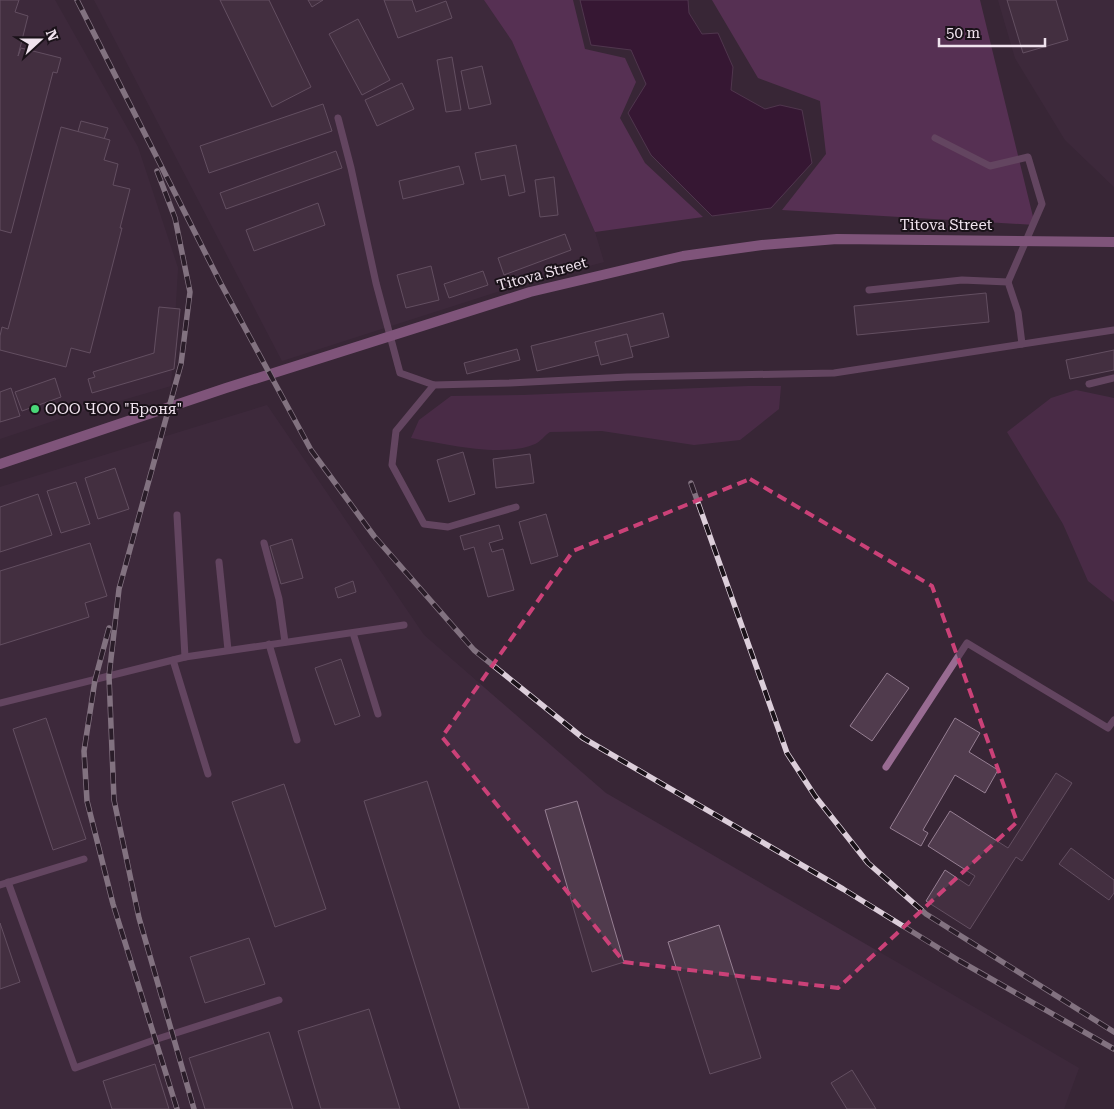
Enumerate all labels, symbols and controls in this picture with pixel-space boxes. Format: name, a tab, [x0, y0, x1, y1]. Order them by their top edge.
north arrow	[15, 15, 65, 65]
scale bar	[939, 15, 1045, 47]
text: 50 m	[946, 24, 981, 42]
text: N	[43, 27, 62, 43]
street label: Titova Street	[900, 216, 993, 234]
street label: Titova Street	[495, 253, 589, 295]
place label: ООО ЧОО "Броня"	[45, 400, 182, 418]
marker: ООО ЧОО "Броня"	[29, 403, 41, 415]

